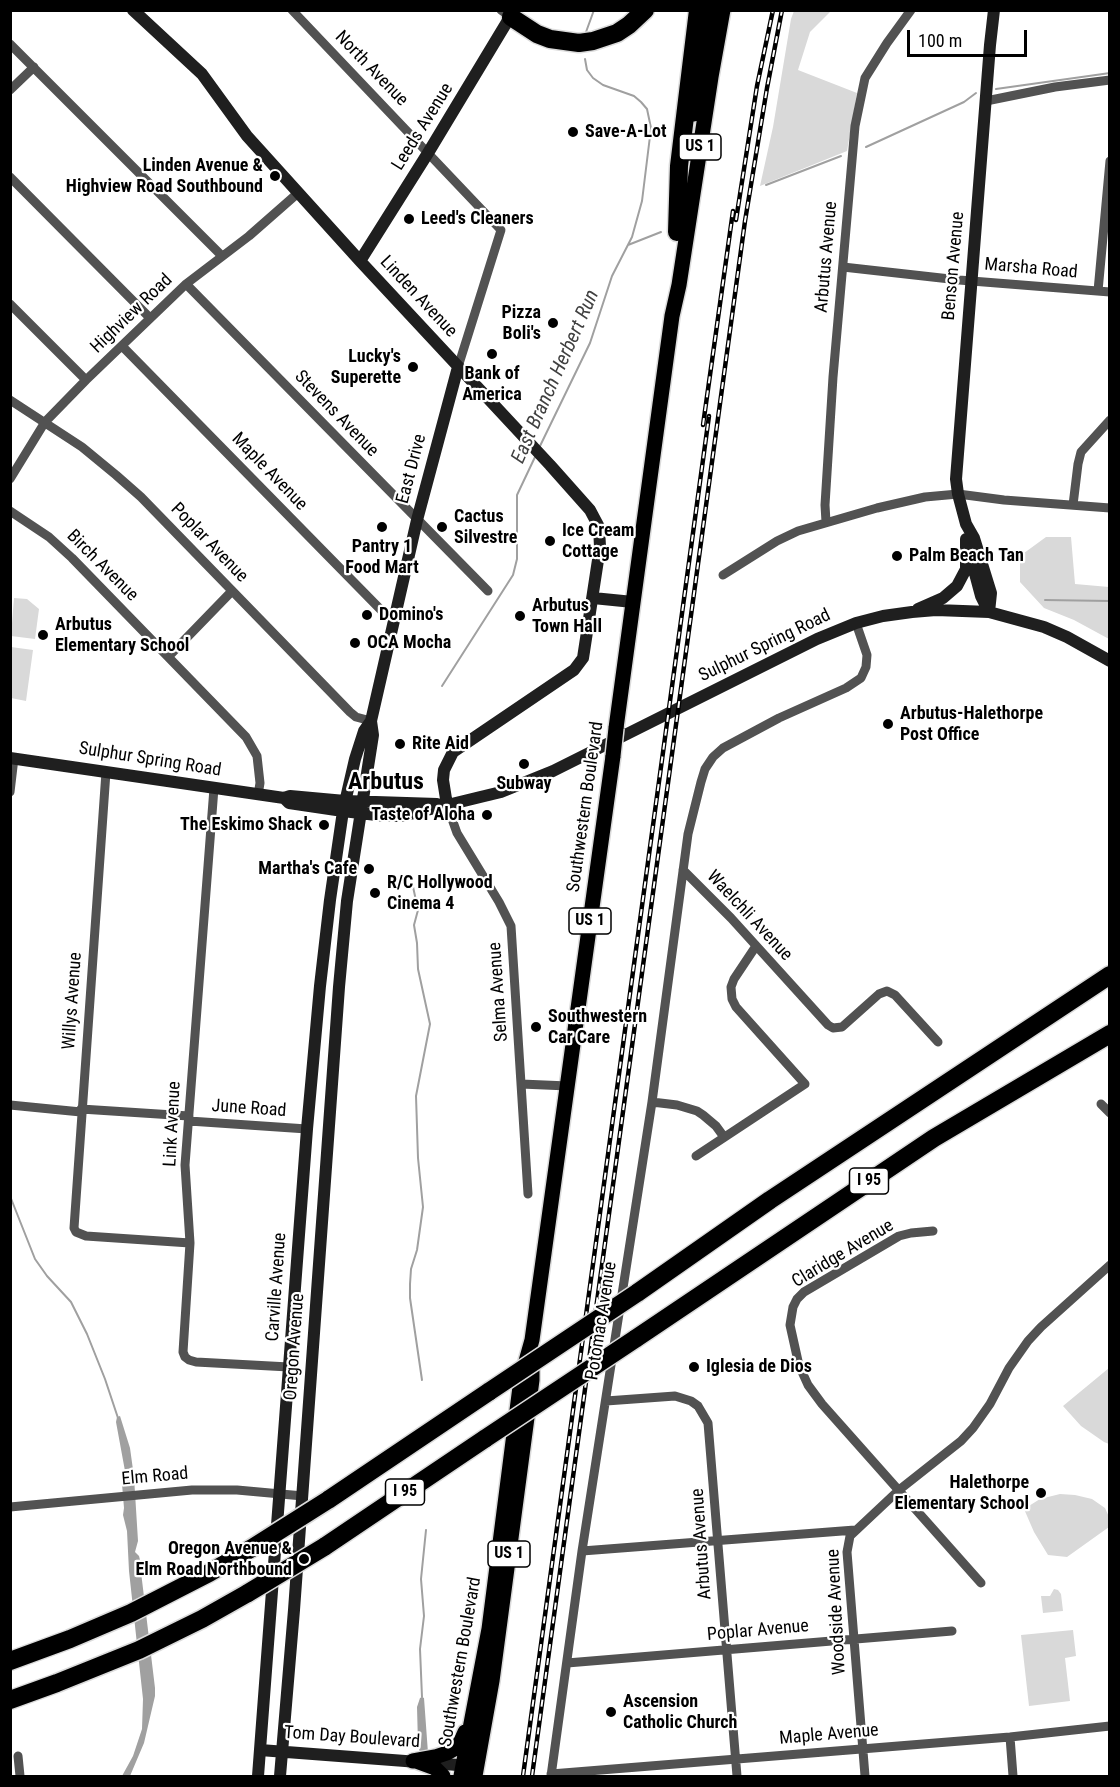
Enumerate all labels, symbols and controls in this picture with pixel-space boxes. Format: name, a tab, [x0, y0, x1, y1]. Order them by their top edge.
scale bar	[910, 18, 1030, 56]
street label: North Avenue	[330, 27, 412, 111]
text: 100 m	[918, 30, 962, 51]
street label: Leeds Avenue	[388, 79, 458, 175]
place label: Save-A-Lot	[585, 121, 666, 143]
marker: Save-A-Lot	[566, 125, 580, 139]
road number: US 1	[679, 134, 721, 160]
place label: Linden Avenue & Highview Road Southbound	[66, 155, 263, 198]
marker: Linden Avenue & Highview Road Southbound	[268, 169, 282, 183]
street label: Arbutus Avenue	[811, 200, 843, 314]
place label: Leed's Cleaners	[421, 208, 534, 230]
street label: Benson Avenue	[938, 211, 970, 321]
marker: Leed's Cleaners	[402, 212, 416, 226]
street label: Linden Avenue	[375, 252, 461, 342]
street label: Marsha Road	[983, 254, 1079, 284]
street label: Highview Road	[87, 270, 177, 358]
water label: East Branch Herbert Run	[507, 287, 605, 467]
place label: Pizza Boli's	[501, 302, 541, 344]
marker: Pizza Boli's	[546, 316, 560, 330]
place label: Lucky's Superette	[331, 346, 401, 388]
marker: Bank of America	[485, 347, 499, 361]
marker: Lucky's Superette	[406, 360, 420, 374]
place label: Bank of America	[462, 363, 522, 406]
street label: Stevens Avenue	[289, 366, 383, 462]
street label: Maple Avenue	[227, 429, 311, 515]
street label: East Drive	[392, 432, 432, 506]
street label: Poplar Avenue	[166, 499, 252, 587]
place label: Cactus Silvestre	[454, 506, 517, 548]
marker: Pantry 1 Food Mart	[375, 520, 389, 534]
marker: Cactus Silvestre	[435, 520, 449, 534]
place label: Ice Cream Cottage	[562, 520, 634, 562]
street label: Birch Avenue	[62, 526, 142, 606]
marker: Ice Cream Cottage	[543, 534, 557, 548]
place label: Pantry 1 Food Mart	[345, 536, 419, 578]
place label: Palm Beach Tan	[909, 545, 1024, 567]
marker: Palm Beach Tan	[890, 549, 904, 563]
place label: Arbutus Town Hall	[532, 595, 602, 638]
place label: Domino's	[379, 604, 443, 626]
street label: Sulphur Spring Road	[696, 605, 834, 687]
marker: Domino's	[360, 608, 374, 622]
marker: Arbutus Town Hall	[513, 609, 527, 623]
place label: Arbutus Elementary School	[55, 614, 189, 656]
marker: Arbutus Elementary School	[36, 628, 50, 642]
place label: OCA Mocha	[367, 632, 451, 654]
marker: OCA Mocha	[348, 636, 362, 650]
place label: Arbutus-Halethorpe Post Office	[900, 703, 1043, 746]
marker: Arbutus-Halethorpe Post Office	[881, 717, 895, 731]
street label: Southwestern Boulevard	[563, 720, 609, 894]
place label: Rite Aid	[412, 733, 469, 755]
marker: Rite Aid	[393, 737, 407, 751]
street label: Sulphur Spring Road	[77, 738, 223, 782]
marker: Subway	[517, 757, 531, 771]
district label: Arbutus	[348, 769, 424, 797]
place label: Subway	[496, 773, 552, 795]
place label: Taste of Aloha	[371, 804, 475, 826]
marker: Taste of Aloha	[480, 808, 494, 822]
place label: The Eskimo Shack	[180, 814, 312, 836]
marker: The Eskimo Shack	[317, 818, 331, 832]
place label: Martha's Cafe	[258, 858, 357, 880]
marker: Martha's Cafe	[362, 862, 376, 876]
street label: Waelchli Avenue	[702, 866, 796, 966]
place label: R/C Hollywood Cinema 4	[387, 872, 493, 914]
marker: R/C Hollywood Cinema 4	[368, 886, 382, 900]
road number: US 1	[569, 908, 611, 934]
street label: Selma Avenue	[485, 941, 513, 1043]
street label: Willys Avenue	[59, 951, 87, 1051]
place label: Southwestern Car Care	[548, 1006, 647, 1048]
marker: Southwestern Car Care	[529, 1020, 543, 1034]
street label: Link Avenue	[160, 1081, 186, 1167]
street label: June Road	[211, 1096, 287, 1122]
road number: I 95	[850, 1168, 888, 1194]
street label: Claridge Avenue	[788, 1215, 898, 1293]
street label: Carville Avenue	[262, 1232, 292, 1342]
street label: Potomac Avenue	[582, 1260, 622, 1382]
street label: Oregon Avenue	[280, 1293, 310, 1401]
place label: Iglesia de Dios	[706, 1356, 812, 1378]
marker: Iglesia de Dios	[687, 1360, 701, 1374]
street label: Elm Road	[121, 1463, 189, 1491]
place label: Halethorpe Elementary School	[895, 1472, 1029, 1514]
road number: I 95	[386, 1479, 424, 1505]
marker: Halethorpe Elementary School	[1034, 1486, 1048, 1500]
street label: Arbutus Avenue	[687, 1488, 717, 1600]
place label: Oregon Avenue & Elm Road Northbound	[135, 1538, 292, 1580]
road number: US 1	[488, 1541, 530, 1567]
street label: Woodside Avenue	[823, 1548, 851, 1676]
marker: Oregon Avenue & Elm Road Northbound	[297, 1552, 311, 1566]
street label: Southwestern Boulevard	[435, 1575, 487, 1749]
street label: Poplar Avenue	[706, 1616, 810, 1646]
place label: Ascension Catholic Church	[623, 1691, 737, 1734]
marker: Ascension Catholic Church	[604, 1705, 618, 1719]
street label: Maple Avenue	[778, 1720, 880, 1750]
street label: Tom Day Boulevard	[283, 1722, 421, 1754]

